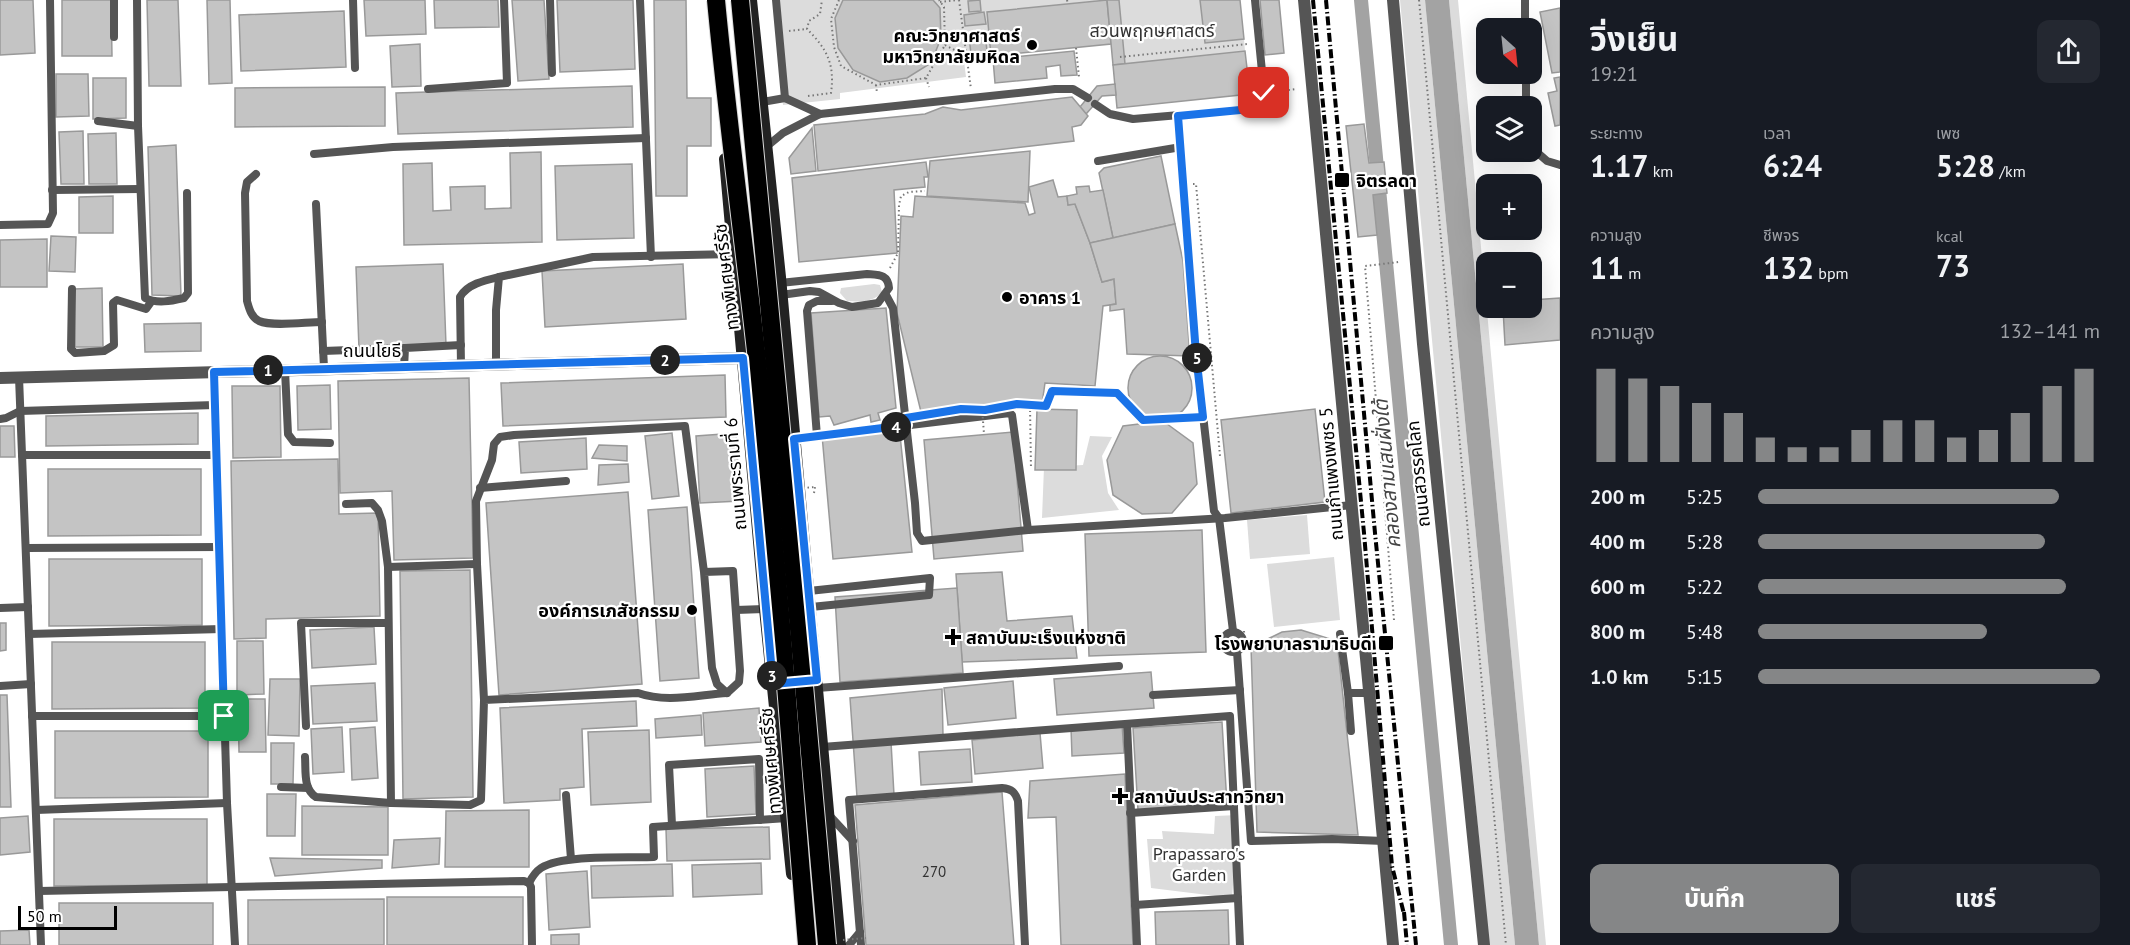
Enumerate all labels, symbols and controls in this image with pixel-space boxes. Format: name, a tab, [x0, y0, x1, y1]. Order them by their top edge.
text: วิ่งเย็น	[1590, 17, 1678, 60]
north arrow	[1476, 18, 1542, 84]
map controls	[1476, 18, 1542, 318]
park label: สวนพฤกษศาสตร์	[1090, 19, 1215, 42]
button: share	[2037, 20, 2100, 83]
place label: คณะวิทยาศาสตร์ มหาวิทยาลัยมหิดล	[882, 24, 1020, 68]
marker: คณะวิทยาศาสตร์ มหาวิทยาลัยมหิดล	[1025, 38, 1039, 52]
text: 19:21	[1590, 61, 1638, 87]
pin	[1238, 67, 1289, 118]
icon: check	[1247, 76, 1280, 109]
button: layers	[1476, 96, 1542, 162]
text: ระยะทาง	[1590, 123, 1643, 143]
text: เวลา	[1763, 123, 1791, 143]
text: เพซ	[1936, 123, 1960, 143]
text: 1.17	[1590, 146, 1648, 185]
text: 6:24	[1763, 146, 1822, 185]
text: 5:28	[1936, 146, 1995, 185]
text: km	[1648, 161, 1673, 181]
text: /km	[1995, 161, 2026, 181]
place label: จิตรลดา	[1356, 169, 1417, 192]
marker: จิตรลดา	[1333, 171, 1351, 189]
button: +	[1476, 174, 1542, 240]
street label: ทางพิเศษศรีรัช	[708, 222, 744, 332]
text: ความสูง	[1590, 225, 1642, 245]
text: ชีพจร	[1763, 225, 1799, 245]
text: kcal	[1936, 226, 1963, 246]
text: 73	[1936, 246, 1970, 285]
text: 11	[1590, 248, 1624, 287]
text: 132	[1763, 248, 1814, 287]
button: −	[1476, 252, 1542, 318]
text: m	[1624, 263, 1641, 283]
text: bpm	[1814, 263, 1849, 283]
place label: อาคาร 1	[1019, 286, 1081, 309]
marker: อาคาร 1	[1000, 290, 1014, 304]
text: 132–141 m	[2000, 318, 2100, 344]
text: ความสูง	[1590, 319, 1655, 345]
street label: ถนนโยธี	[343, 339, 401, 362]
pin: 5	[1182, 343, 1212, 373]
pin: 2	[650, 345, 680, 375]
text: 5	[1192, 348, 1202, 368]
text: 2	[660, 350, 670, 370]
pin: 1	[253, 355, 283, 385]
text: 1	[263, 360, 273, 380]
water label: คลองสามเสนฝั่งใต้	[1367, 396, 1406, 549]
street label: ถนนกำแพงเพชร 5	[1314, 406, 1348, 542]
pin: 4	[881, 412, 911, 442]
street label: ถนนพระรามที่ 6	[718, 417, 751, 531]
text: 4	[891, 417, 901, 437]
street label: ถนนสวรรคโลก	[1401, 420, 1435, 528]
text: 200 m	[1590, 484, 1645, 510]
text: 5:25	[1686, 484, 1723, 510]
text: 400 m	[1590, 529, 1645, 555]
text: 5:28	[1686, 529, 1723, 555]
text: 600 m	[1590, 574, 1645, 600]
text: 5:22	[1686, 574, 1723, 600]
place label: องค์การเภสัชกรรม	[538, 599, 680, 622]
marker: องค์การเภสัชกรรม	[685, 603, 699, 617]
text: 800 m	[1590, 619, 1645, 645]
text: 5:48	[1686, 619, 1723, 645]
place label: สถาบันมะเร็งแห่งชาติ	[966, 626, 1126, 649]
marker: สถาบันมะเร็งแห่งชาติ	[944, 628, 962, 646]
place label: โรงพยาบาลรามาธิบดี	[1215, 632, 1372, 655]
marker: โรงพยาบาลรามาธิบดี	[1377, 634, 1395, 652]
pin: 3	[757, 661, 787, 691]
text: 1.0 km	[1590, 664, 1649, 690]
text: 5:15	[1686, 664, 1723, 690]
text: 3	[767, 666, 777, 686]
pin	[198, 690, 249, 741]
icon: arrive	[207, 699, 240, 732]
street label: ทางพิเศษศรีรัช	[754, 707, 786, 815]
place label: สถาบันประสาทวิทยา	[1134, 785, 1284, 808]
marker: สถาบันประสาทวิทยา	[1111, 787, 1129, 805]
park label: Prapassaro's Garden	[1153, 842, 1245, 886]
house number: 270	[922, 862, 946, 881]
button: บันทึก	[1590, 864, 1839, 933]
button: แชร์	[1851, 864, 2100, 933]
scale bar	[18, 903, 117, 930]
text: 50 m	[27, 906, 62, 926]

